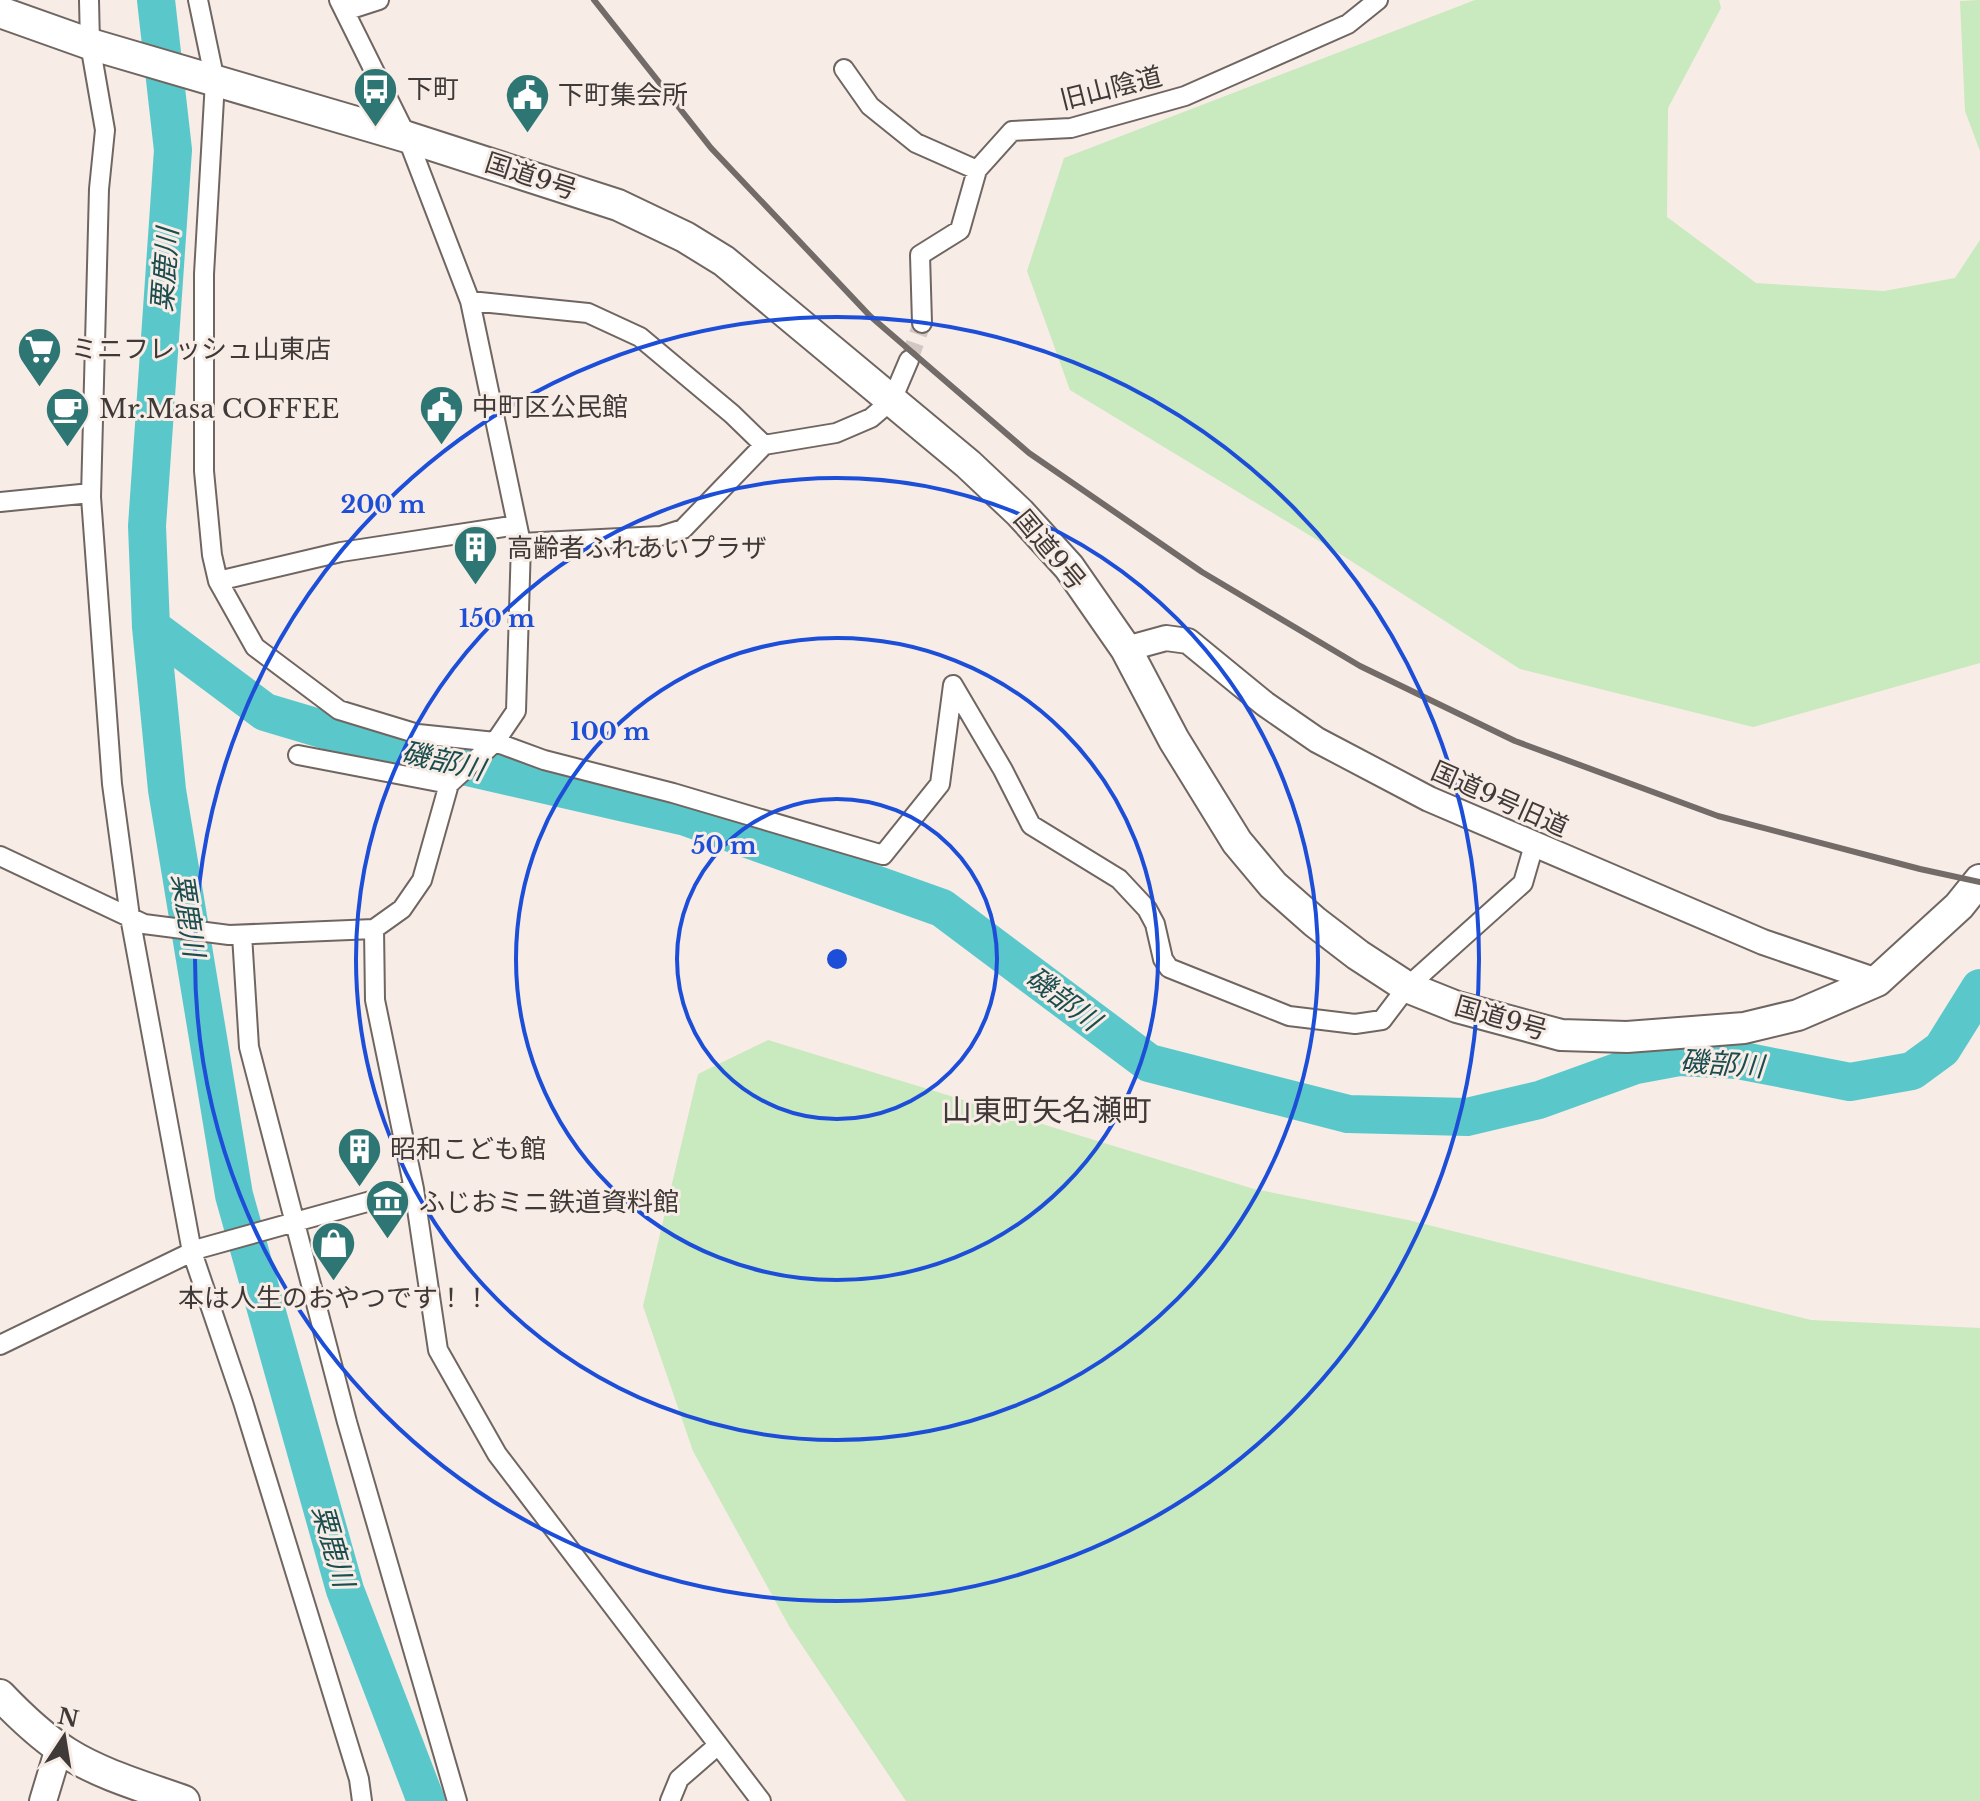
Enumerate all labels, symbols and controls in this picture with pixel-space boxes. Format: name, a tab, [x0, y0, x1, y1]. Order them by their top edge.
street label: 旧山陰道	[1057, 60, 1165, 116]
bus stop icon: 下町	[352, 65, 400, 128]
public building icon: 下町集会所	[503, 71, 551, 134]
place label: 下町	[407, 73, 459, 105]
place label: 下町集会所	[558, 79, 688, 111]
street label: 国道9号	[481, 146, 581, 206]
water label: 粟鹿川	[145, 224, 186, 313]
supermarket icon: ミニフレッシュ山東店	[16, 325, 64, 388]
place label: ミニフレッシュ山東店	[71, 333, 331, 365]
public building icon: 中町区公民館	[417, 383, 465, 446]
cafe icon: Mr.Masa COFFEE	[44, 385, 92, 448]
place label: 中町区公民館	[472, 391, 628, 423]
place label: Mr.Masa COFFEE	[99, 393, 339, 425]
text: 200 m	[341, 490, 426, 519]
street label: 国道9号	[1007, 503, 1093, 597]
building icon: 高齢者ふれあいプラザ	[452, 524, 500, 587]
place label: 高齢者ふれあいプラザ	[507, 532, 767, 564]
text: 150 m	[459, 604, 535, 633]
text: 100 m	[570, 717, 650, 746]
water label: 磯部川	[398, 734, 491, 788]
street label: 国道9号旧道	[1426, 755, 1574, 843]
text: 50 m	[691, 831, 757, 860]
water label: 粟鹿川	[164, 871, 212, 962]
centre of rings	[823, 945, 851, 973]
water label: 磯部川	[1019, 960, 1109, 1040]
street label: 国道9号	[1451, 990, 1551, 1046]
water label: 磯部川	[1679, 1044, 1768, 1085]
district label: 山東町矢名瀬町	[942, 1092, 1152, 1129]
building icon: 昭和こども館	[335, 1125, 383, 1188]
place label: 昭和こども館	[390, 1133, 546, 1165]
museum icon: ふじおミニ鉄道資料館	[364, 1178, 412, 1241]
place label: ふじおミニ鉄道資料館	[419, 1186, 679, 1218]
shop icon: 本は人生のおやつです！！	[310, 1219, 358, 1282]
place label: 本は人生のおやつです！！	[178, 1282, 490, 1314]
water label: 粟鹿川	[305, 1501, 362, 1594]
north arrow	[24, 1697, 104, 1777]
text: N	[55, 1703, 81, 1733]

